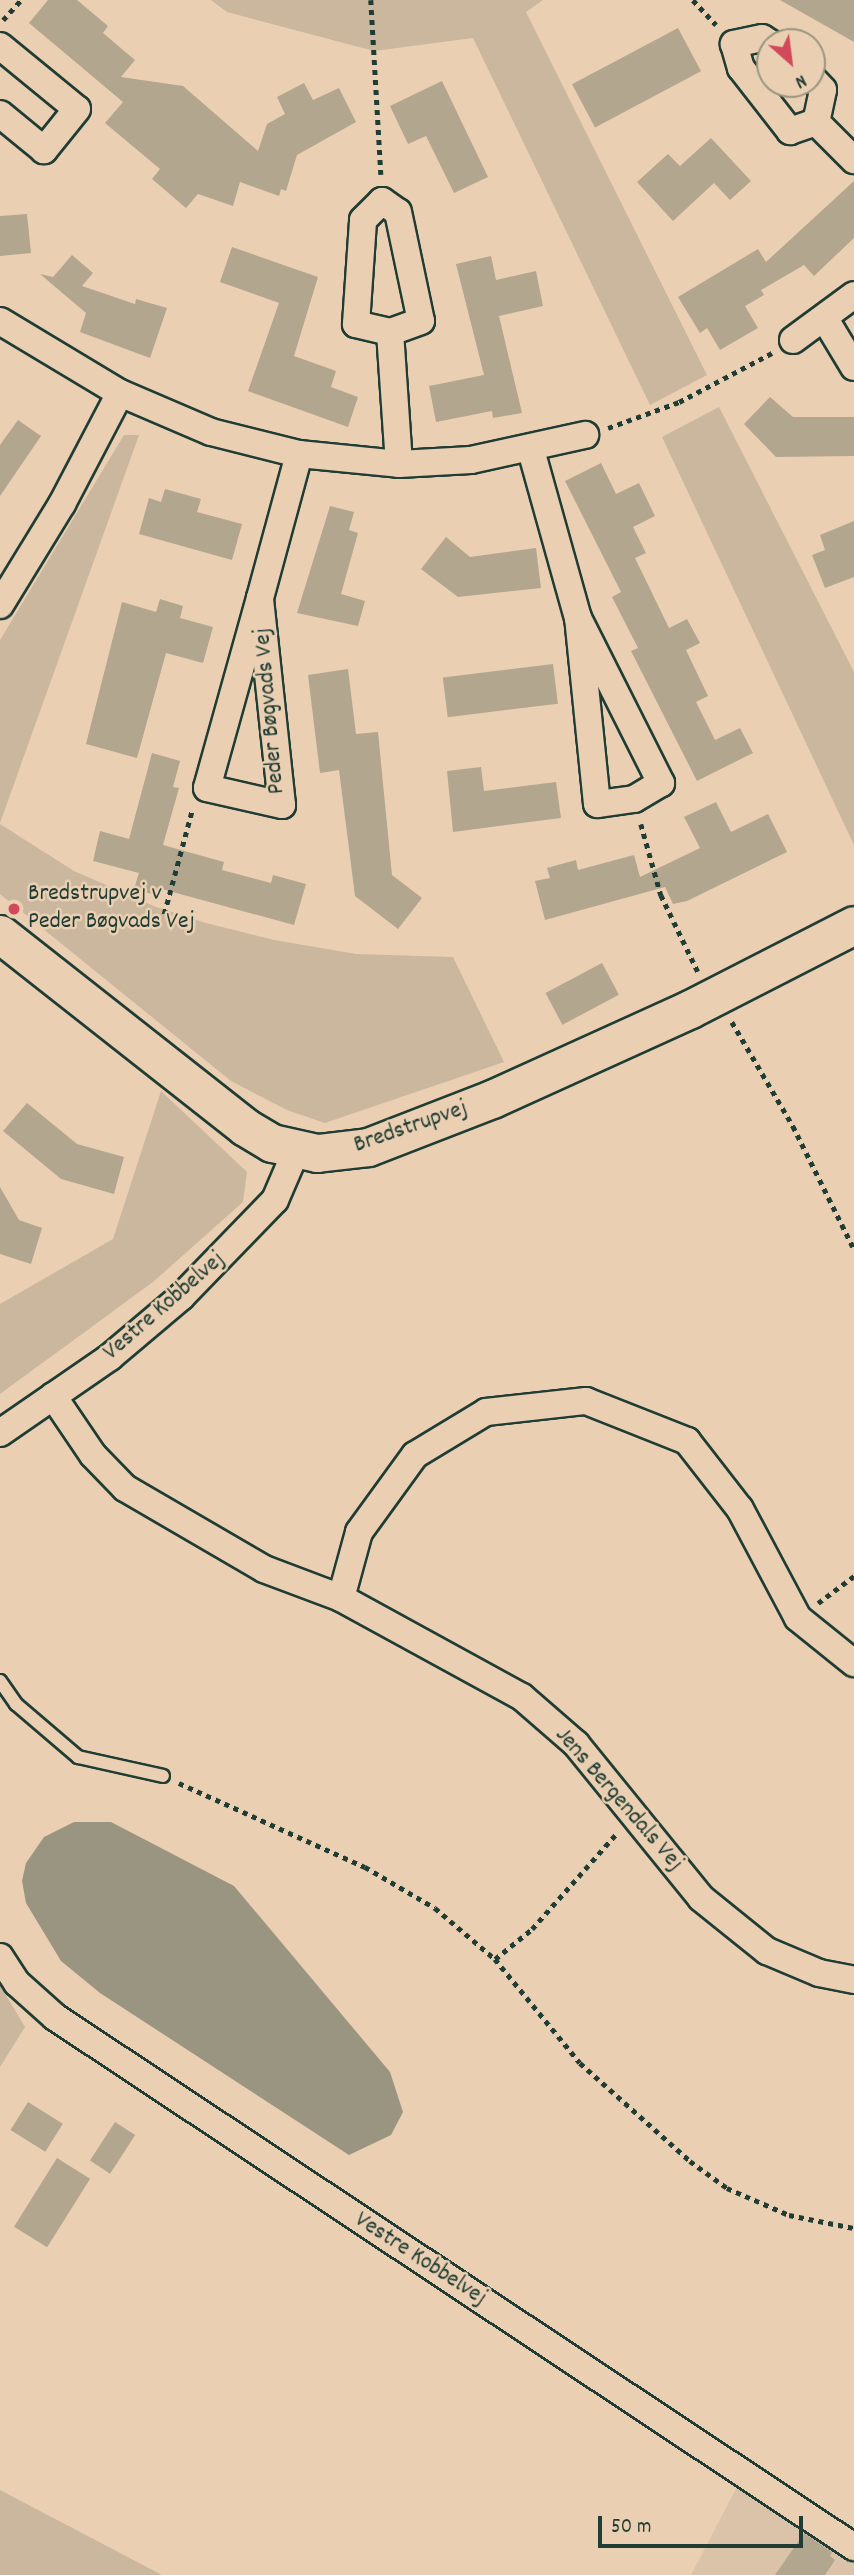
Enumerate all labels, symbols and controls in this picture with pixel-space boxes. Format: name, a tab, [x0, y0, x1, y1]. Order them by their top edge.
north arrow	[756, 28, 826, 98]
text: N	[790, 66, 811, 94]
street label: Peder Bøgvads Vej	[249, 627, 293, 795]
place label: Bredstrupvej v Peder Bøgvads Vej	[28, 881, 195, 937]
marker: Bredstrupvej v Peder Bøgvads Vej	[6, 901, 22, 917]
street label: Bredstrupvej	[350, 1095, 472, 1161]
street label: Vestre Kobbelvej	[98, 1246, 232, 1368]
street label: Jens Bergendals Vej	[548, 1722, 688, 1878]
street label: Vestre Kobbelvej	[349, 2207, 491, 2313]
scale bar	[602, 2502, 807, 2546]
text: 50 m	[611, 2513, 651, 2543]

